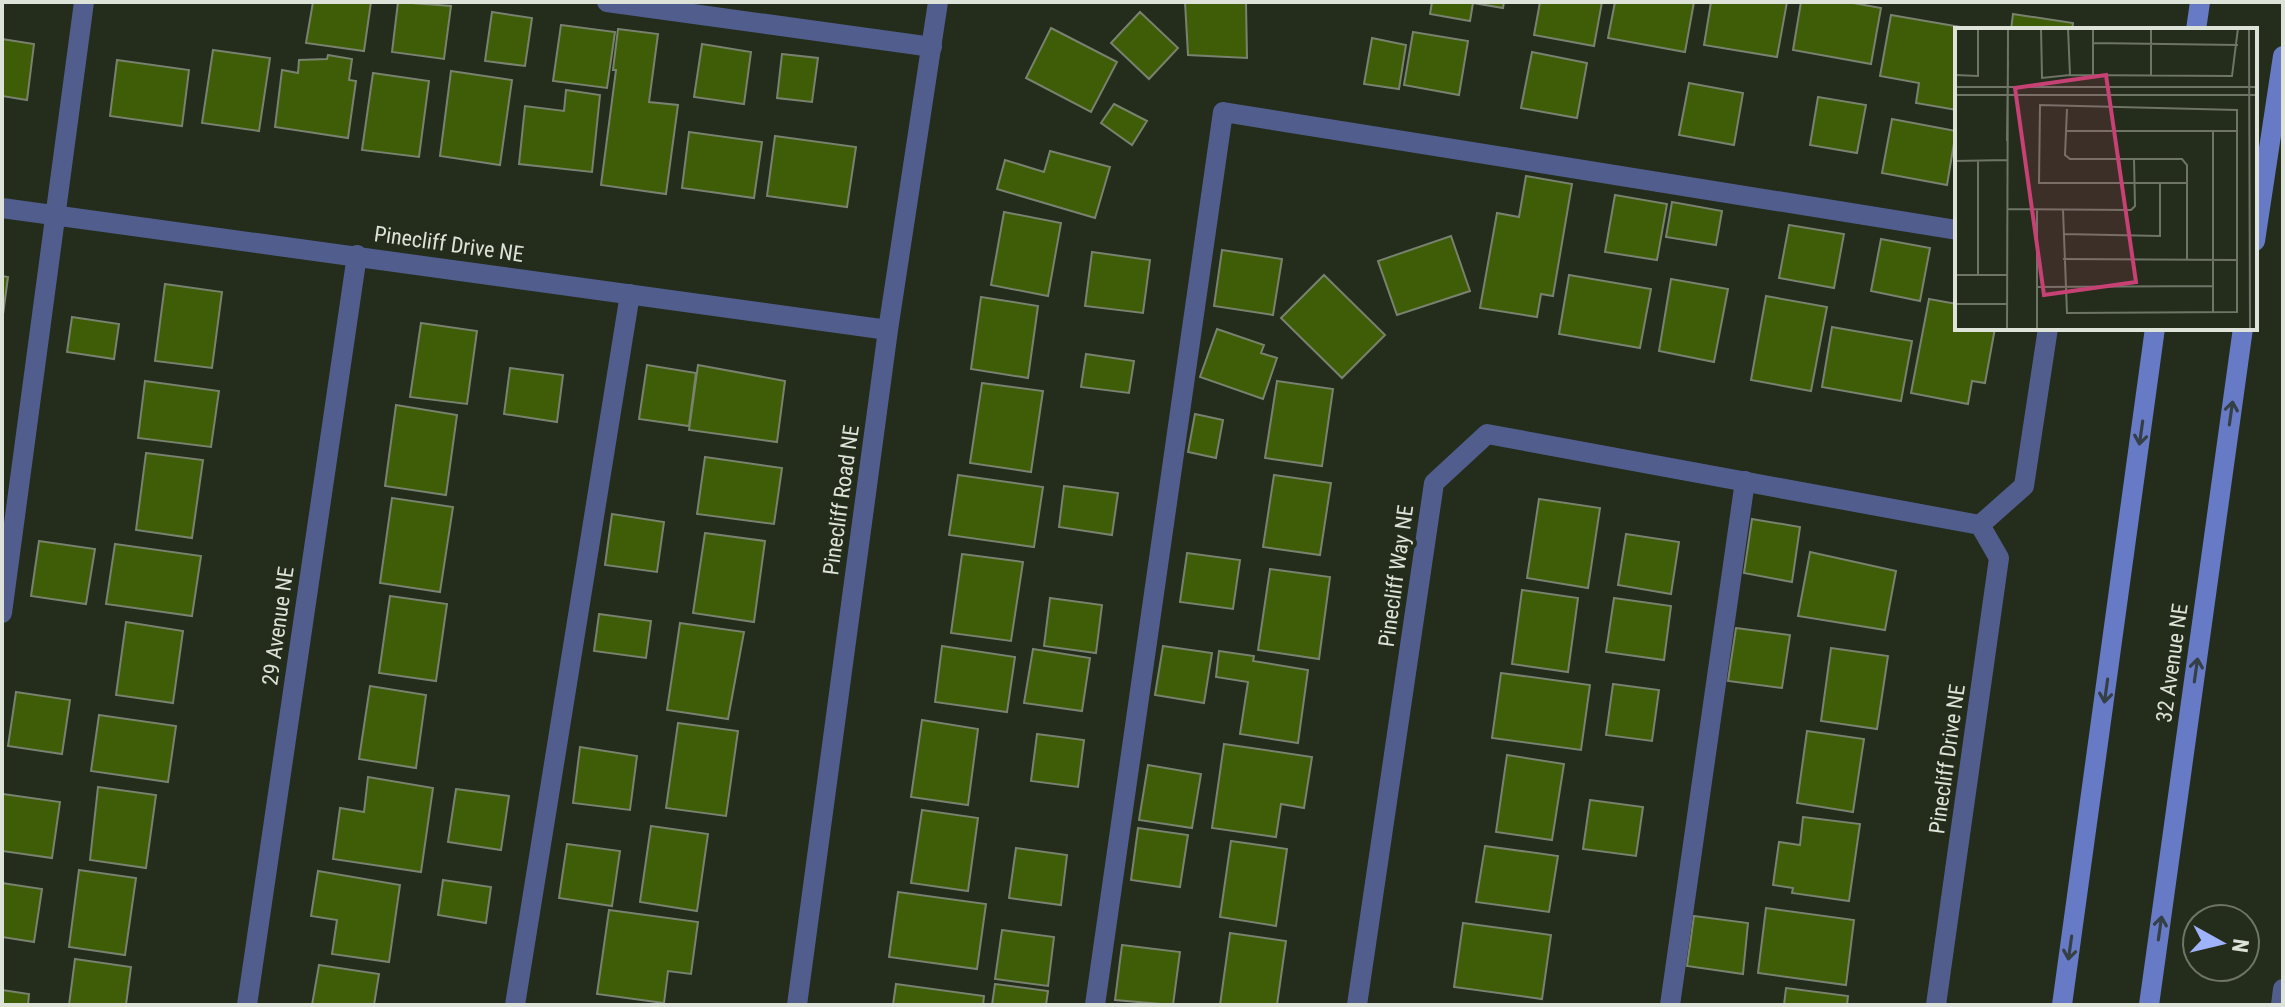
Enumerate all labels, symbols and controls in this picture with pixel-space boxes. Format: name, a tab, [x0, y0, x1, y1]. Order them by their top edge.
inset map	[1955, 28, 2257, 330]
street label: Pinecliff Drive NE	[373, 221, 526, 267]
one-way arrow	[2224, 400, 2239, 426]
one-way arrow	[2133, 420, 2148, 445]
street label: Pinecliff Road NE	[818, 423, 864, 577]
street label: Pinecliff Way NE	[1374, 503, 1418, 649]
street label: 29 Avenue NE	[257, 565, 299, 687]
street label: 32 Avenue NE	[2151, 602, 2193, 724]
one-way arrow	[2189, 658, 2204, 683]
one-way arrow	[2098, 677, 2113, 703]
street label: Pinecliff Drive NE	[1924, 682, 1970, 835]
north arrow	[2181, 903, 2261, 983]
one-way arrow	[2153, 916, 2168, 941]
one-way arrow	[2062, 935, 2077, 960]
text: N	[2227, 937, 2254, 954]

